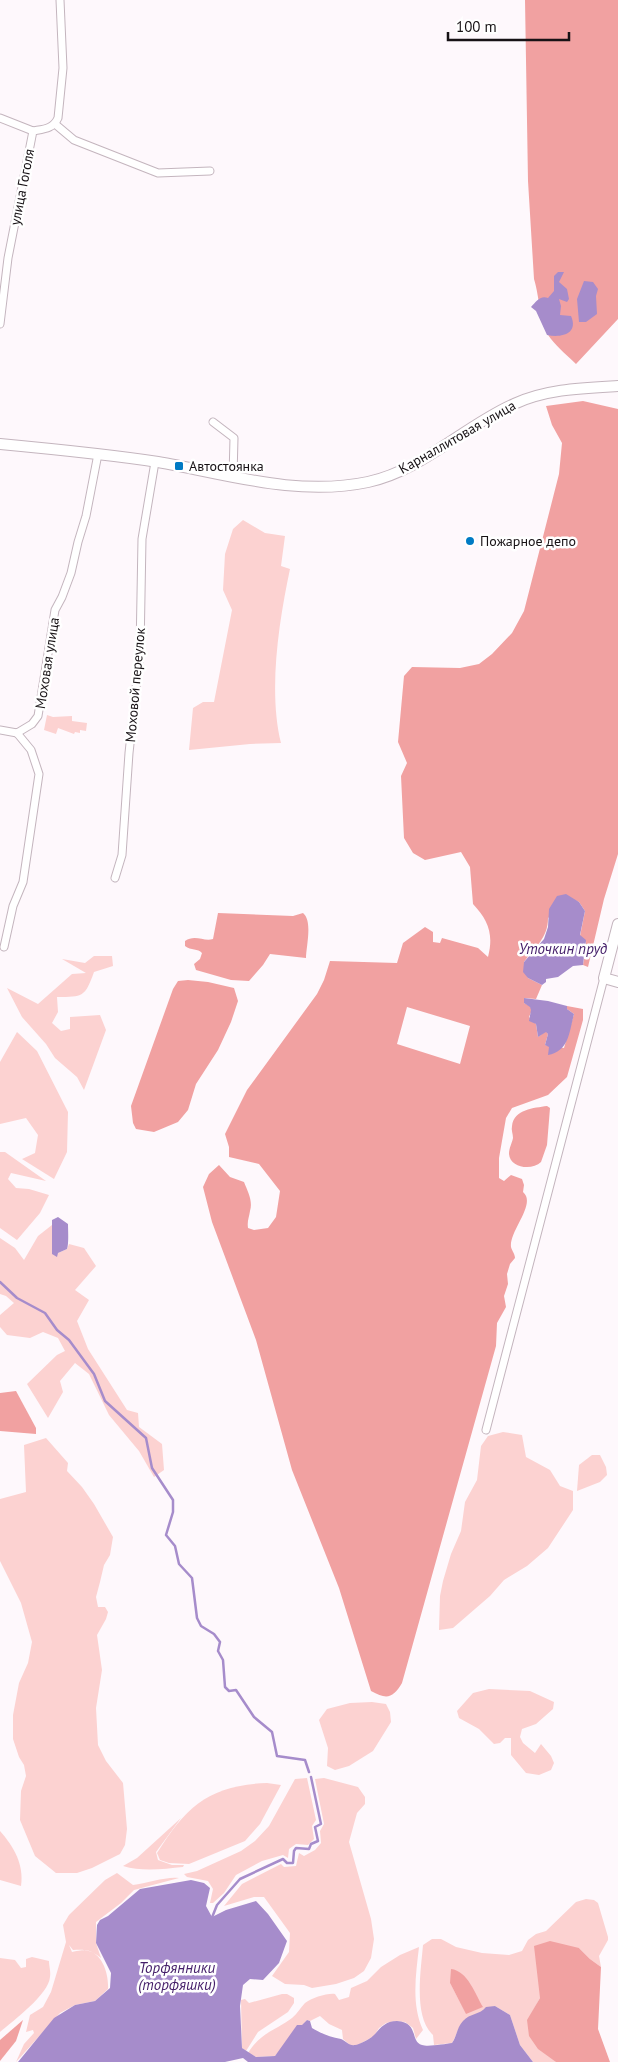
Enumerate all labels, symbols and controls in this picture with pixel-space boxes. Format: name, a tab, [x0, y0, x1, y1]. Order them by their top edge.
scale bar	[448, 10, 569, 42]
text: 100 m	[456, 17, 497, 36]
street label: улица Гоголя	[6, 147, 38, 227]
street label: Карналлитовая улица	[395, 396, 519, 478]
place label: Автостоянка	[189, 457, 264, 475]
marker: Автостоянка	[173, 460, 185, 472]
place label: Пожарное депо	[480, 532, 576, 550]
marker: Пожарное депо	[464, 535, 476, 547]
street label: Моховая улица	[31, 616, 63, 710]
street label: Моховой переулок	[121, 627, 149, 743]
water label: Уточкин пруд	[519, 939, 608, 958]
water label: Торфянники (торфяшки)	[138, 1958, 216, 1994]

